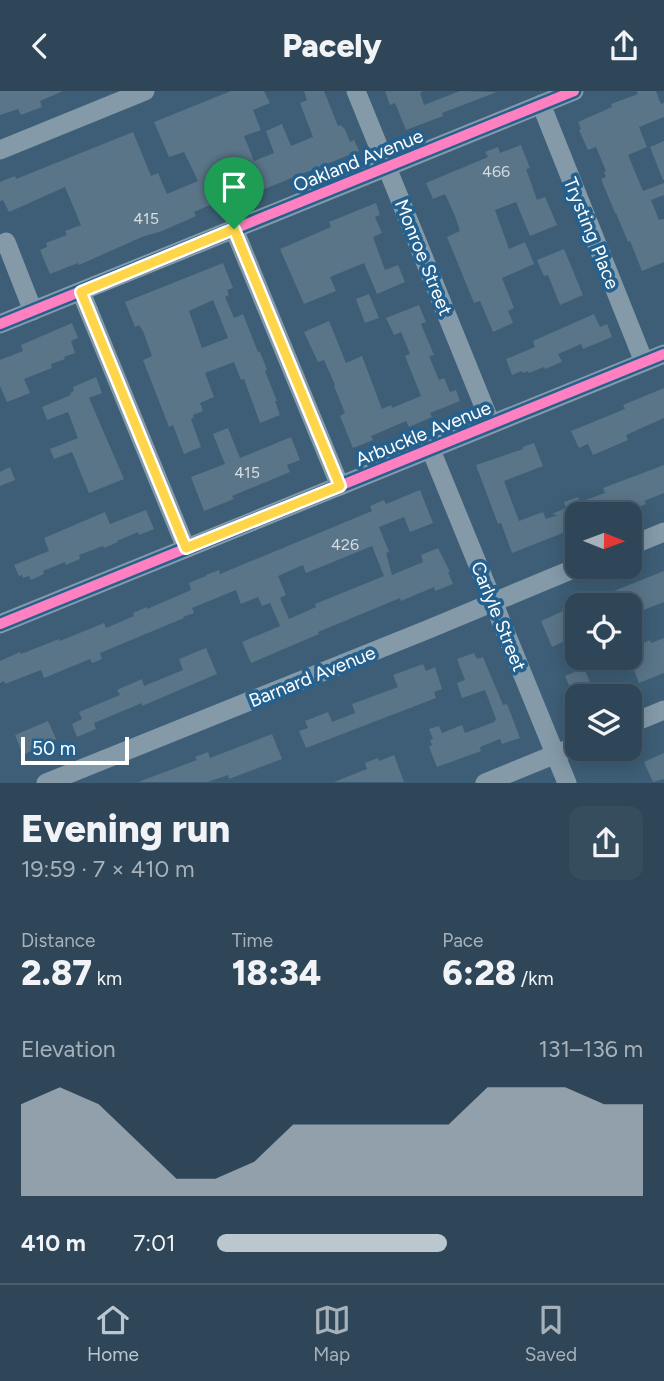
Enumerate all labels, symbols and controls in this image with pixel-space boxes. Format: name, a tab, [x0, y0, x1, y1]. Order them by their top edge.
icon: back	[21, 27, 59, 65]
text: Pacely	[282, 27, 382, 65]
icon: share	[605, 27, 643, 65]
street label: Oakland Avenue	[290, 124, 427, 197]
pin	[204, 157, 264, 229]
house number: 466	[482, 162, 510, 181]
icon: arrive	[215, 168, 253, 206]
street label: Trysting Place	[559, 174, 624, 292]
street label: Monroe Street	[390, 196, 457, 319]
house number: 415	[133, 209, 159, 228]
street label: Arbuckle Avenue	[352, 396, 494, 471]
house number: 415	[234, 463, 260, 482]
north arrow	[565, 502, 642, 579]
map controls	[565, 502, 642, 761]
house number: 426	[331, 535, 359, 554]
street label: Carlyle Street	[466, 558, 531, 674]
button: locate	[565, 593, 642, 670]
street label: Barnard Avenue	[246, 641, 379, 712]
button: layers	[565, 684, 642, 761]
scale bar	[21, 733, 130, 765]
text: 50 m	[32, 737, 76, 760]
text: Evening run	[21, 806, 230, 852]
button: share	[569, 806, 643, 880]
text: 19:59 · 7 × 410 m	[21, 855, 195, 883]
text: Distance	[21, 929, 95, 952]
text: Time	[232, 929, 273, 952]
text: Pace	[442, 929, 483, 952]
text: 2.87	[21, 952, 92, 994]
text: 18:34	[232, 952, 321, 994]
text: 6:28	[442, 952, 516, 994]
text: km	[92, 967, 122, 990]
text: /km	[516, 967, 554, 990]
text: Elevation	[21, 1035, 116, 1063]
text: 131–136 m	[539, 1035, 643, 1063]
text: 410 m	[21, 1229, 86, 1257]
text: 7:01	[133, 1229, 175, 1257]
tab: Home	[87, 1301, 139, 1366]
tab: Map	[313, 1301, 351, 1366]
tab: Saved	[525, 1301, 577, 1366]

